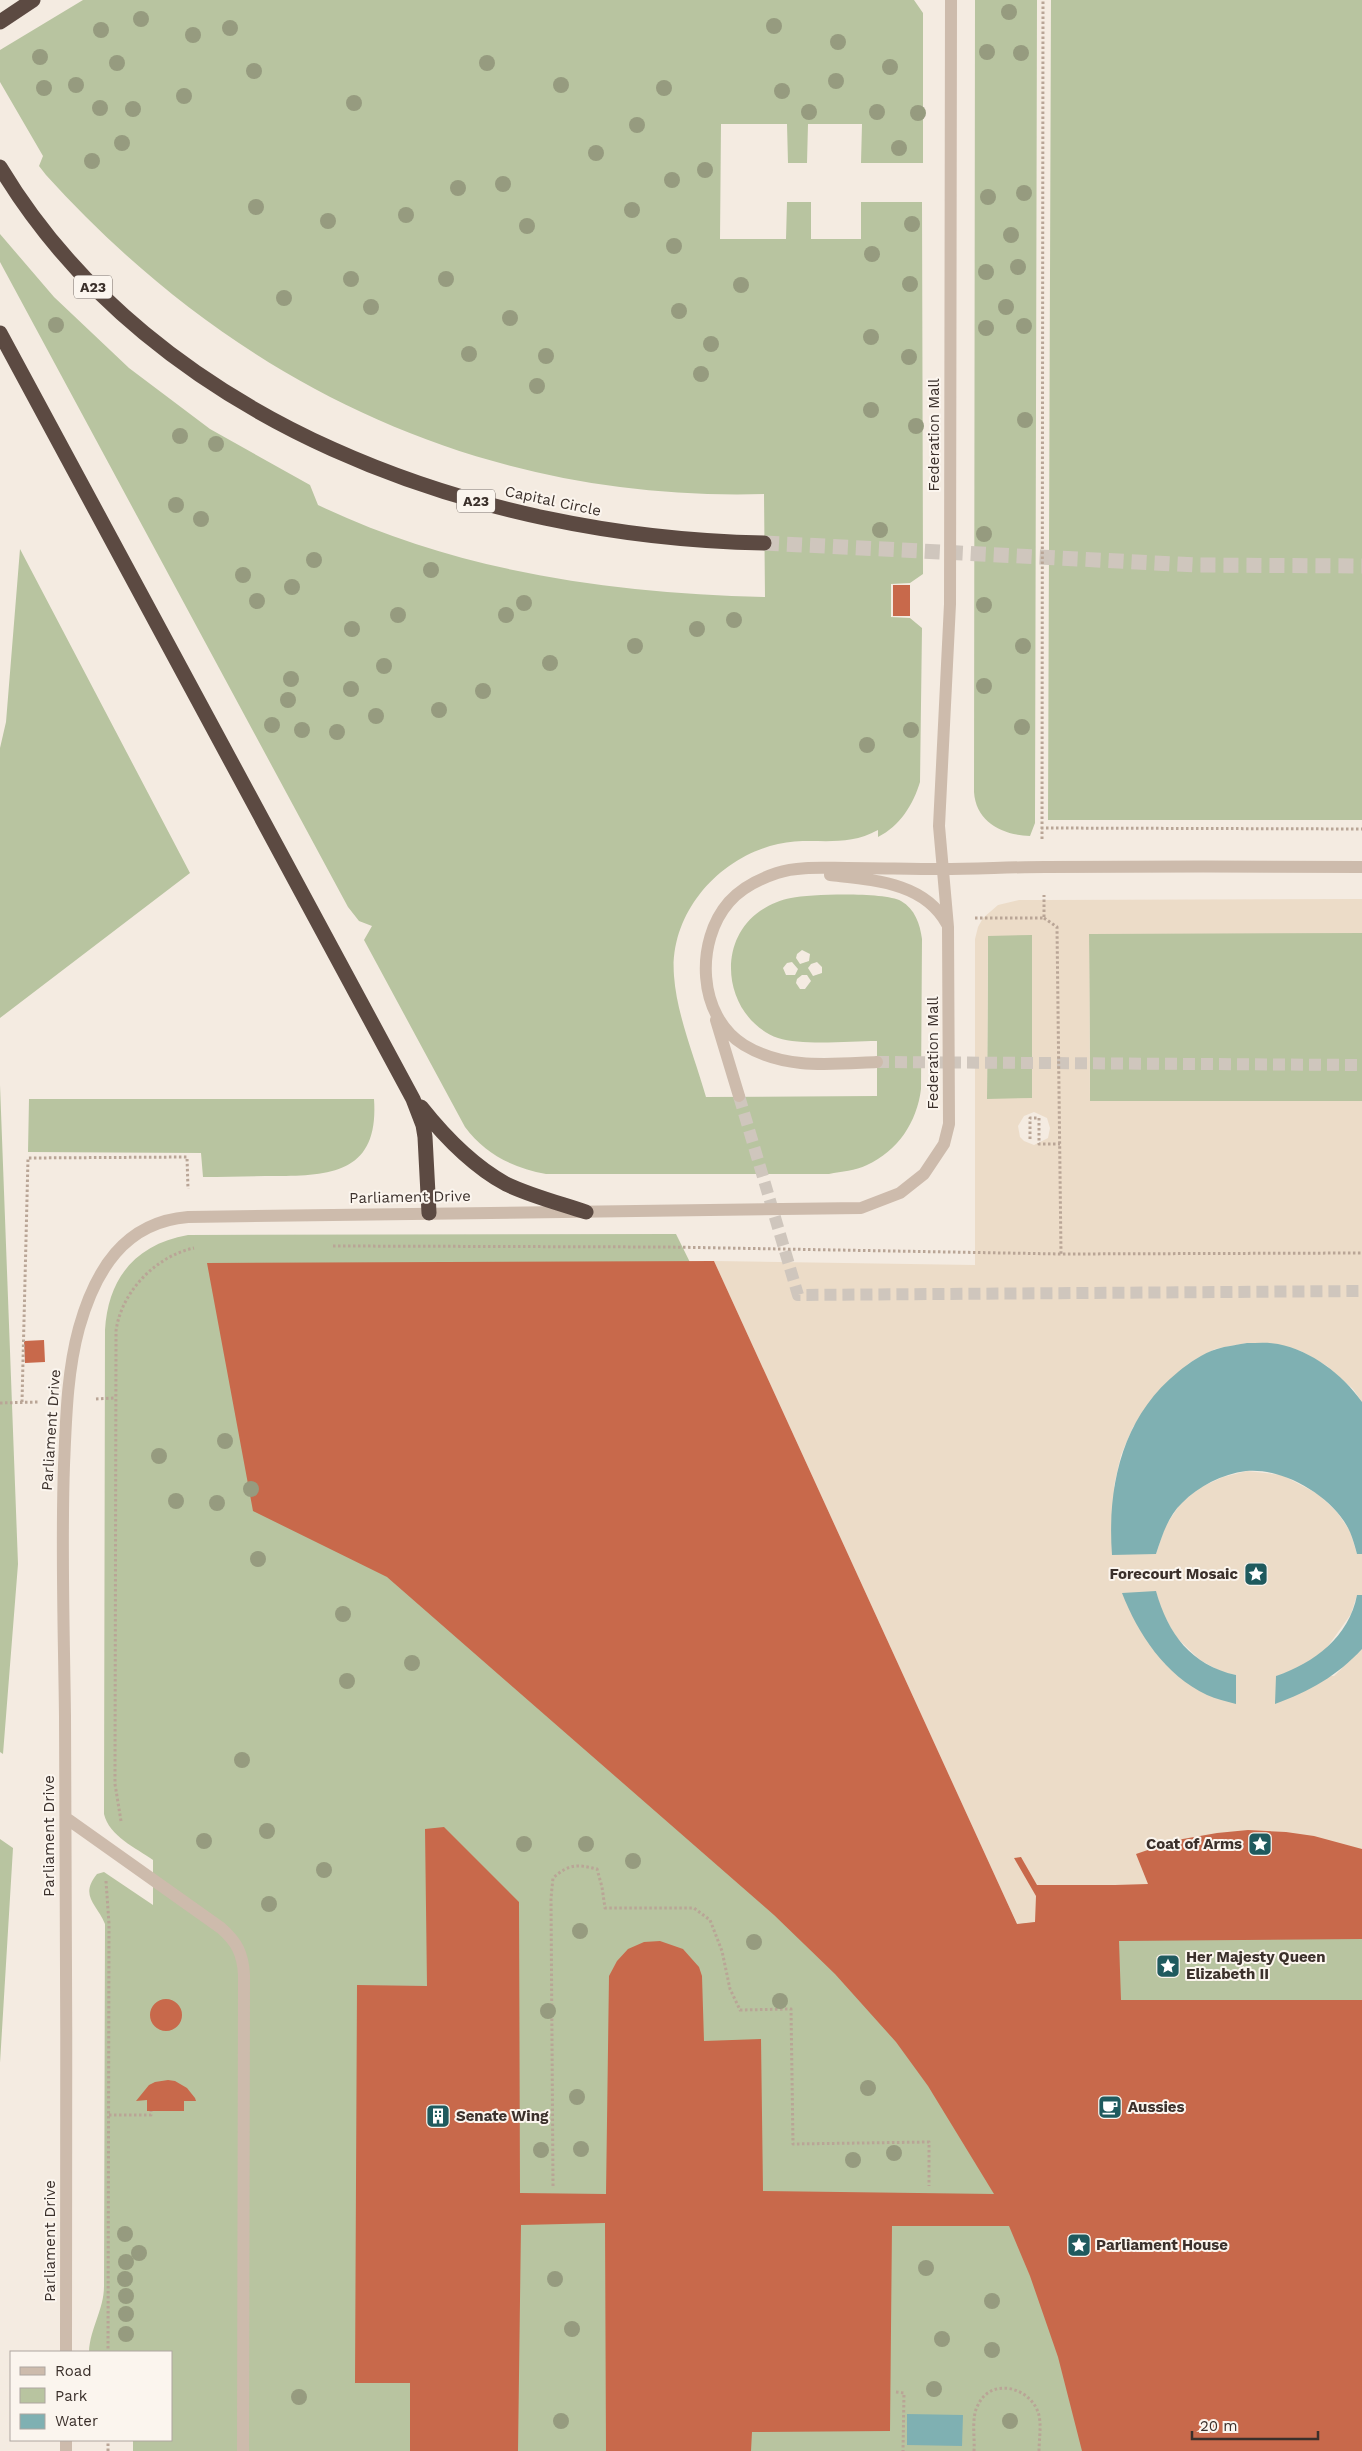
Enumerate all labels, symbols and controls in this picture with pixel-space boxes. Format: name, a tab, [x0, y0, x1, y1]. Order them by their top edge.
road number: A23	[74, 276, 112, 298]
street label: Federation Mall	[925, 378, 943, 492]
street label: Capital Circle	[503, 482, 603, 520]
road number: A23	[457, 490, 495, 512]
street label: Federation Mall	[924, 996, 942, 1110]
street label: Parliament Drive	[349, 1187, 471, 1207]
street label: Parliament Drive	[38, 1369, 64, 1491]
place icon: Forecourt Mosaic	[1243, 1561, 1269, 1587]
place label: Forecourt Mosaic	[1110, 1565, 1238, 1583]
street label: Parliament Drive	[40, 1775, 58, 1897]
place icon: Coat of Arms	[1247, 1831, 1273, 1857]
place label: Coat of Arms	[1146, 1835, 1242, 1853]
place label: Her Majesty Queen Elizabeth II	[1186, 1948, 1326, 1983]
place icon: Her Majesty Queen Elizabeth II	[1155, 1953, 1181, 1979]
cafe icon: Aussies	[1097, 2094, 1123, 2120]
place label: Aussies	[1128, 2098, 1184, 2116]
building icon: Senate Wing	[425, 2103, 451, 2129]
place label: Senate Wing	[456, 2107, 549, 2125]
street label: Parliament Drive	[41, 2180, 59, 2302]
place icon: Parliament House	[1066, 2232, 1092, 2258]
place label: Parliament House	[1096, 2236, 1228, 2254]
legend	[10, 2351, 172, 2441]
text: Road	[55, 2362, 92, 2380]
text: Park	[55, 2387, 88, 2405]
scale bar	[1192, 2408, 1318, 2440]
text: Water	[55, 2412, 98, 2430]
text: 20 m	[1200, 2417, 1238, 2435]

